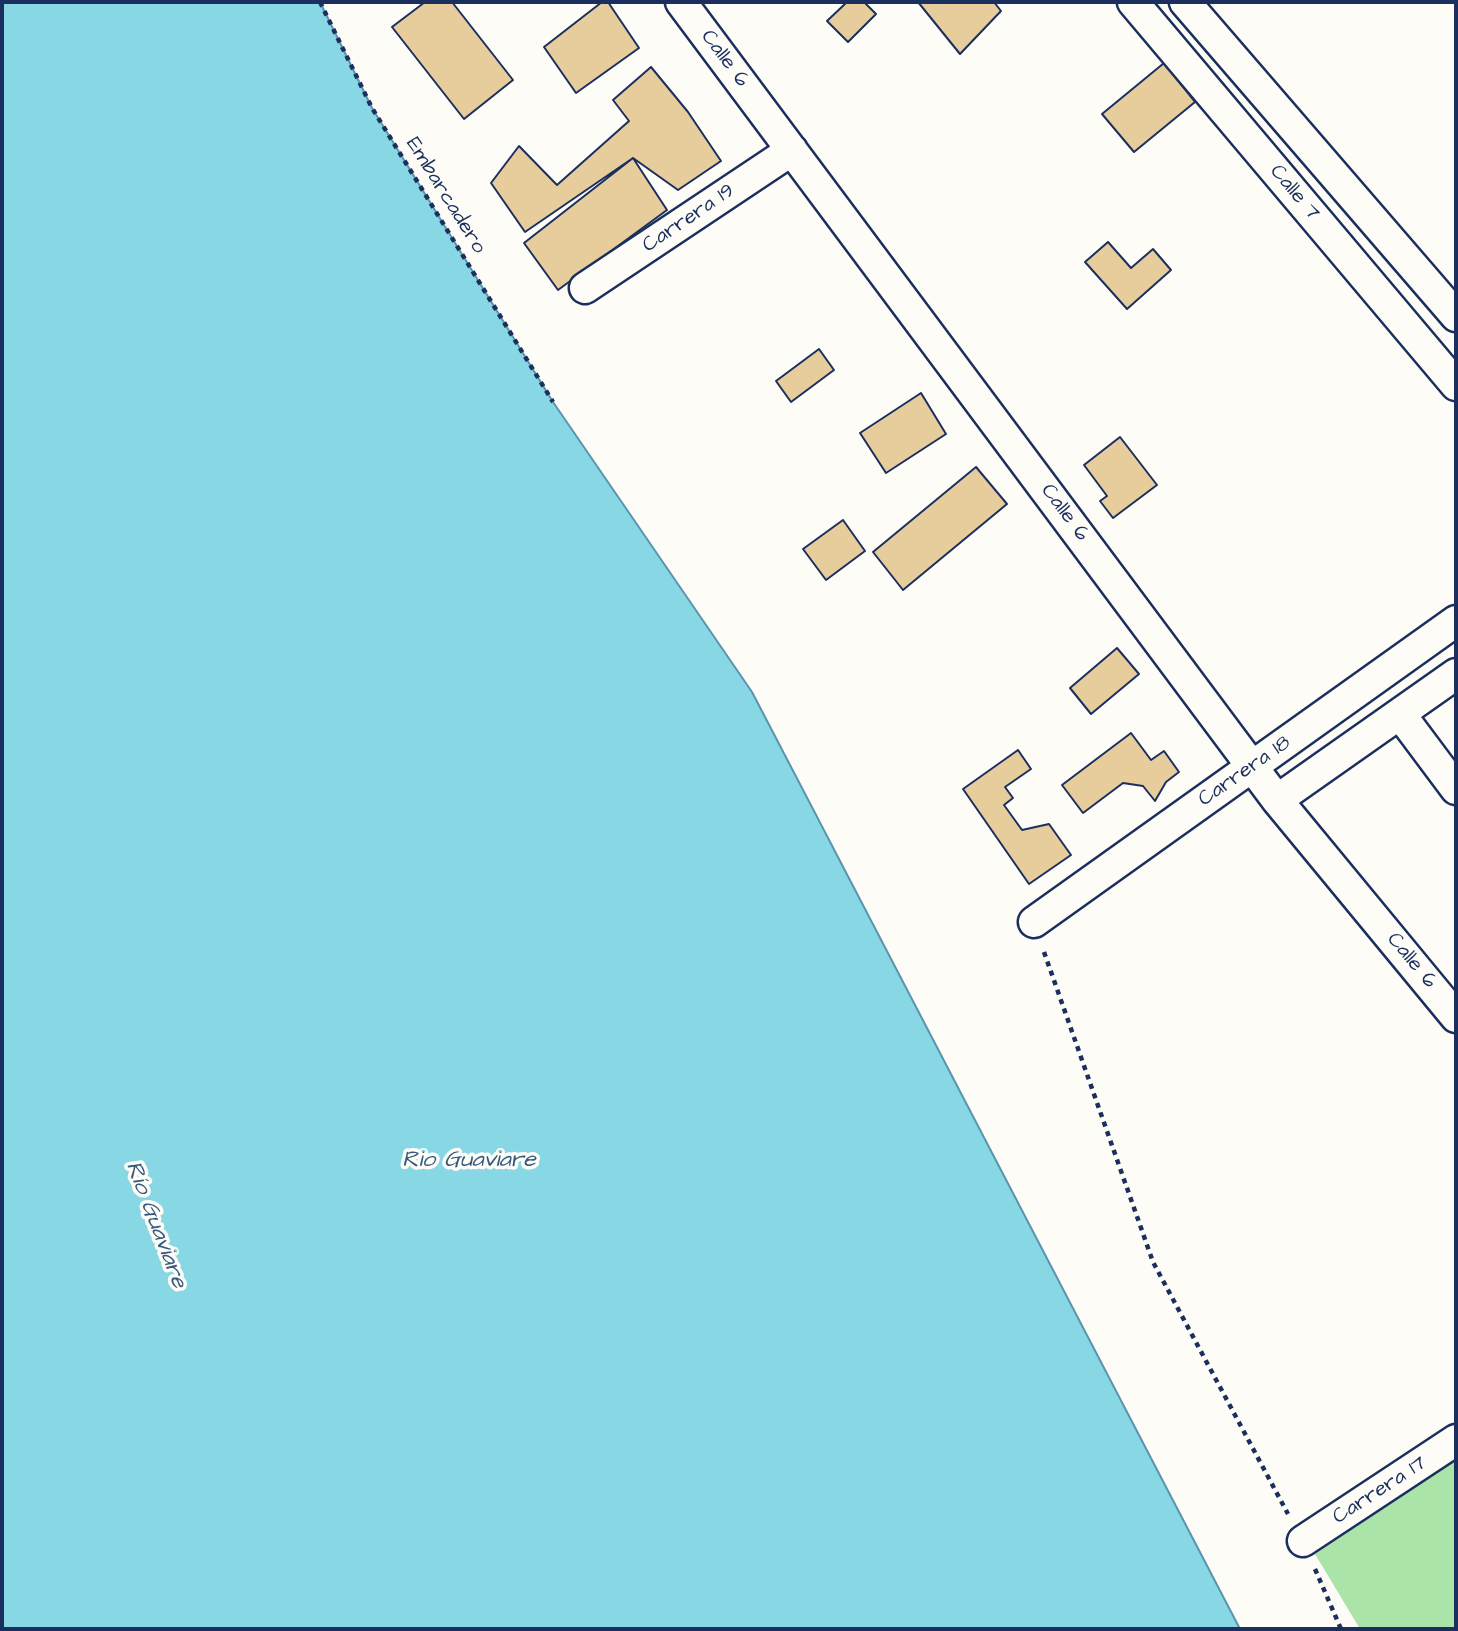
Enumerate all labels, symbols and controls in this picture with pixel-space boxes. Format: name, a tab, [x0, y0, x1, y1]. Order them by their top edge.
street label: Calle 6	[694, 25, 754, 93]
street label: Embarcadero	[399, 133, 491, 259]
street label: Calle 7	[1264, 160, 1324, 226]
street label: Carrera 19	[638, 179, 740, 259]
street label: Calle 6	[1034, 479, 1094, 547]
street label: Carrera 18	[1194, 731, 1296, 813]
street label: Calle 6	[1380, 928, 1442, 994]
water label: Rio Guaviare	[402, 1147, 536, 1175]
water label: Río Guaviare	[118, 1158, 192, 1292]
street label: Carrera 17	[1329, 1451, 1431, 1531]

